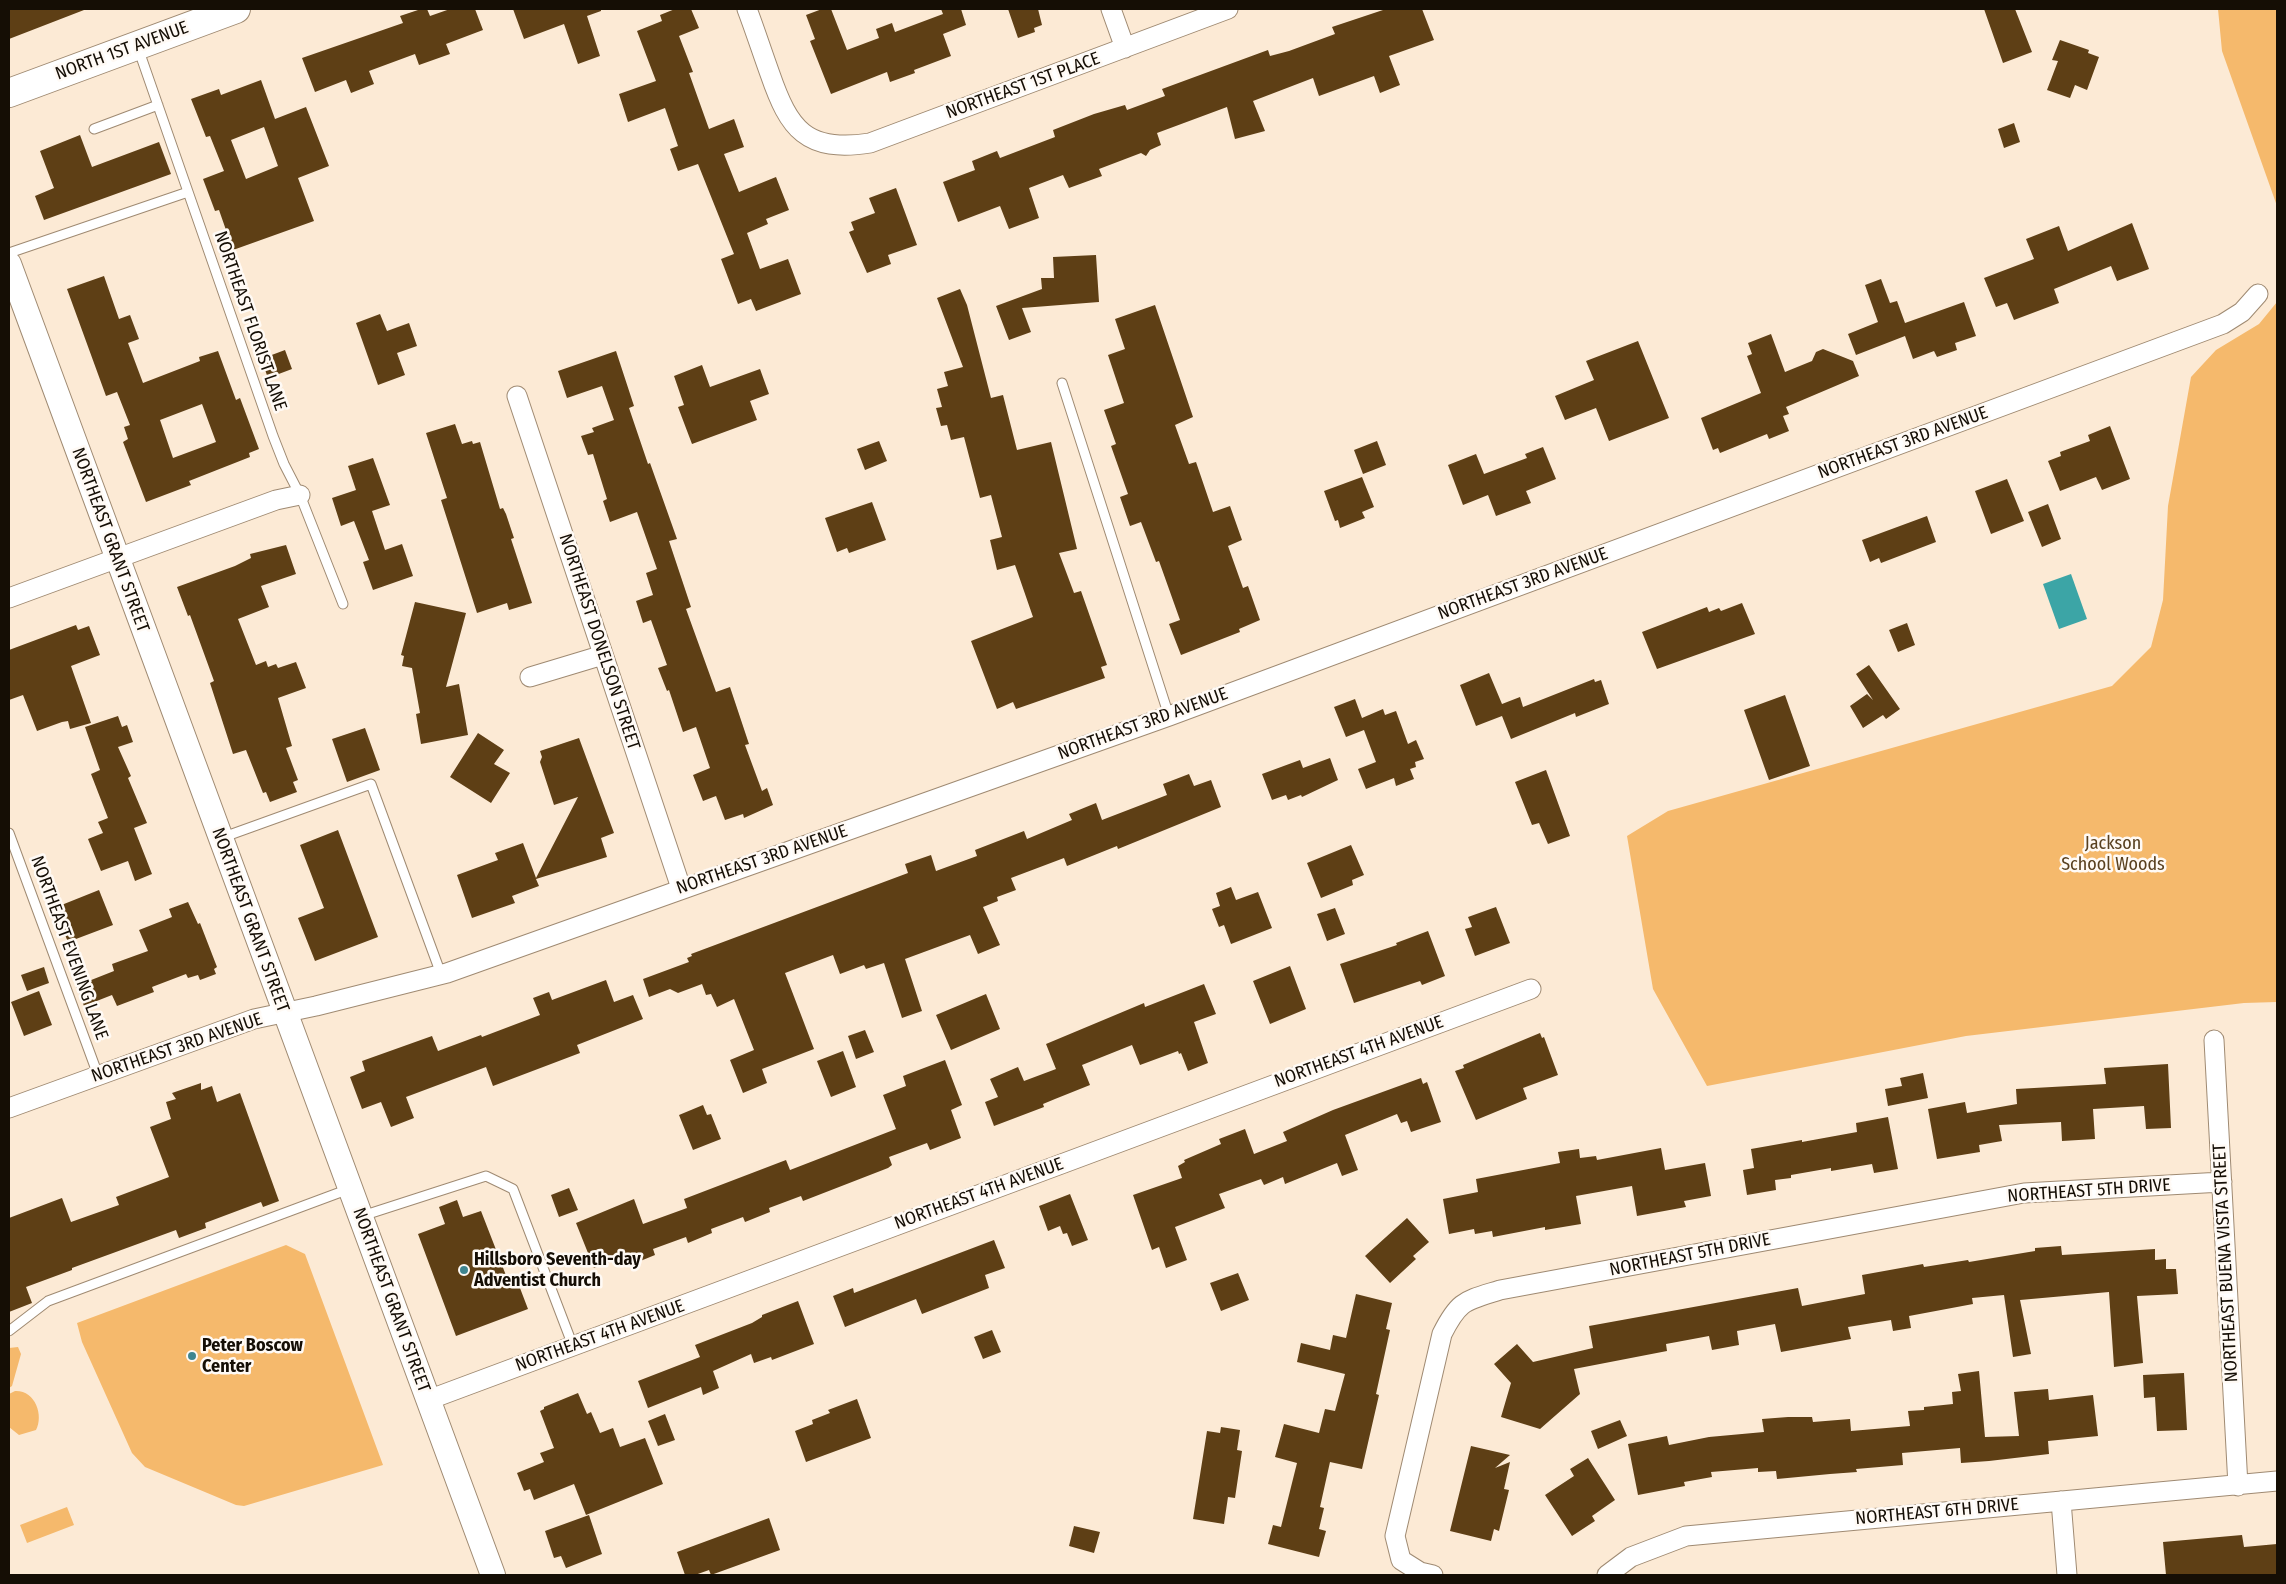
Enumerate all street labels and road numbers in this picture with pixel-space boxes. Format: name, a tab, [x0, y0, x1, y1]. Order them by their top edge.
street label: NORTH 1ST AVENUE	[53, 17, 191, 85]
street label: NORTHEAST 1ST PLACE	[943, 48, 1103, 124]
street label: NORTHEAST FLORIST LANE	[209, 228, 291, 414]
street label: NORTHEAST 3RD AVENUE	[1815, 402, 1991, 484]
street label: NORTHEAST GRANT STREET	[67, 445, 153, 635]
street label: NORTHEAST DONELSON STREET	[554, 531, 644, 753]
street label: NORTHEAST 3RD AVENUE	[1435, 543, 1611, 625]
street label: NORTHEAST 3RD AVENUE	[1055, 683, 1231, 765]
street label: NORTHEAST 3RD AVENUE	[674, 821, 850, 899]
street label: NORTHEAST GRANT STREET	[207, 825, 293, 1015]
street label: NORTHEAST EVENING LANE	[26, 853, 112, 1043]
street label: NORTHEAST 3RD AVENUE	[89, 1009, 265, 1087]
street label: NORTHEAST 4TH AVENUE	[1272, 1011, 1446, 1093]
street label: NORTHEAST BUENA VISTA STREET	[2209, 1143, 2243, 1383]
street label: NORTHEAST 4TH AVENUE	[892, 1153, 1066, 1235]
street label: NORTHEAST 5TH DRIVE	[2007, 1175, 2171, 1207]
street label: NORTHEAST GRANT STREET	[348, 1205, 434, 1395]
street label: NORTHEAST 5TH DRIVE	[1608, 1229, 1772, 1281]
street label: NORTHEAST 4TH AVENUE	[513, 1295, 687, 1377]
street label: NORTHEAST 6TH DRIVE	[1854, 1494, 2020, 1530]

